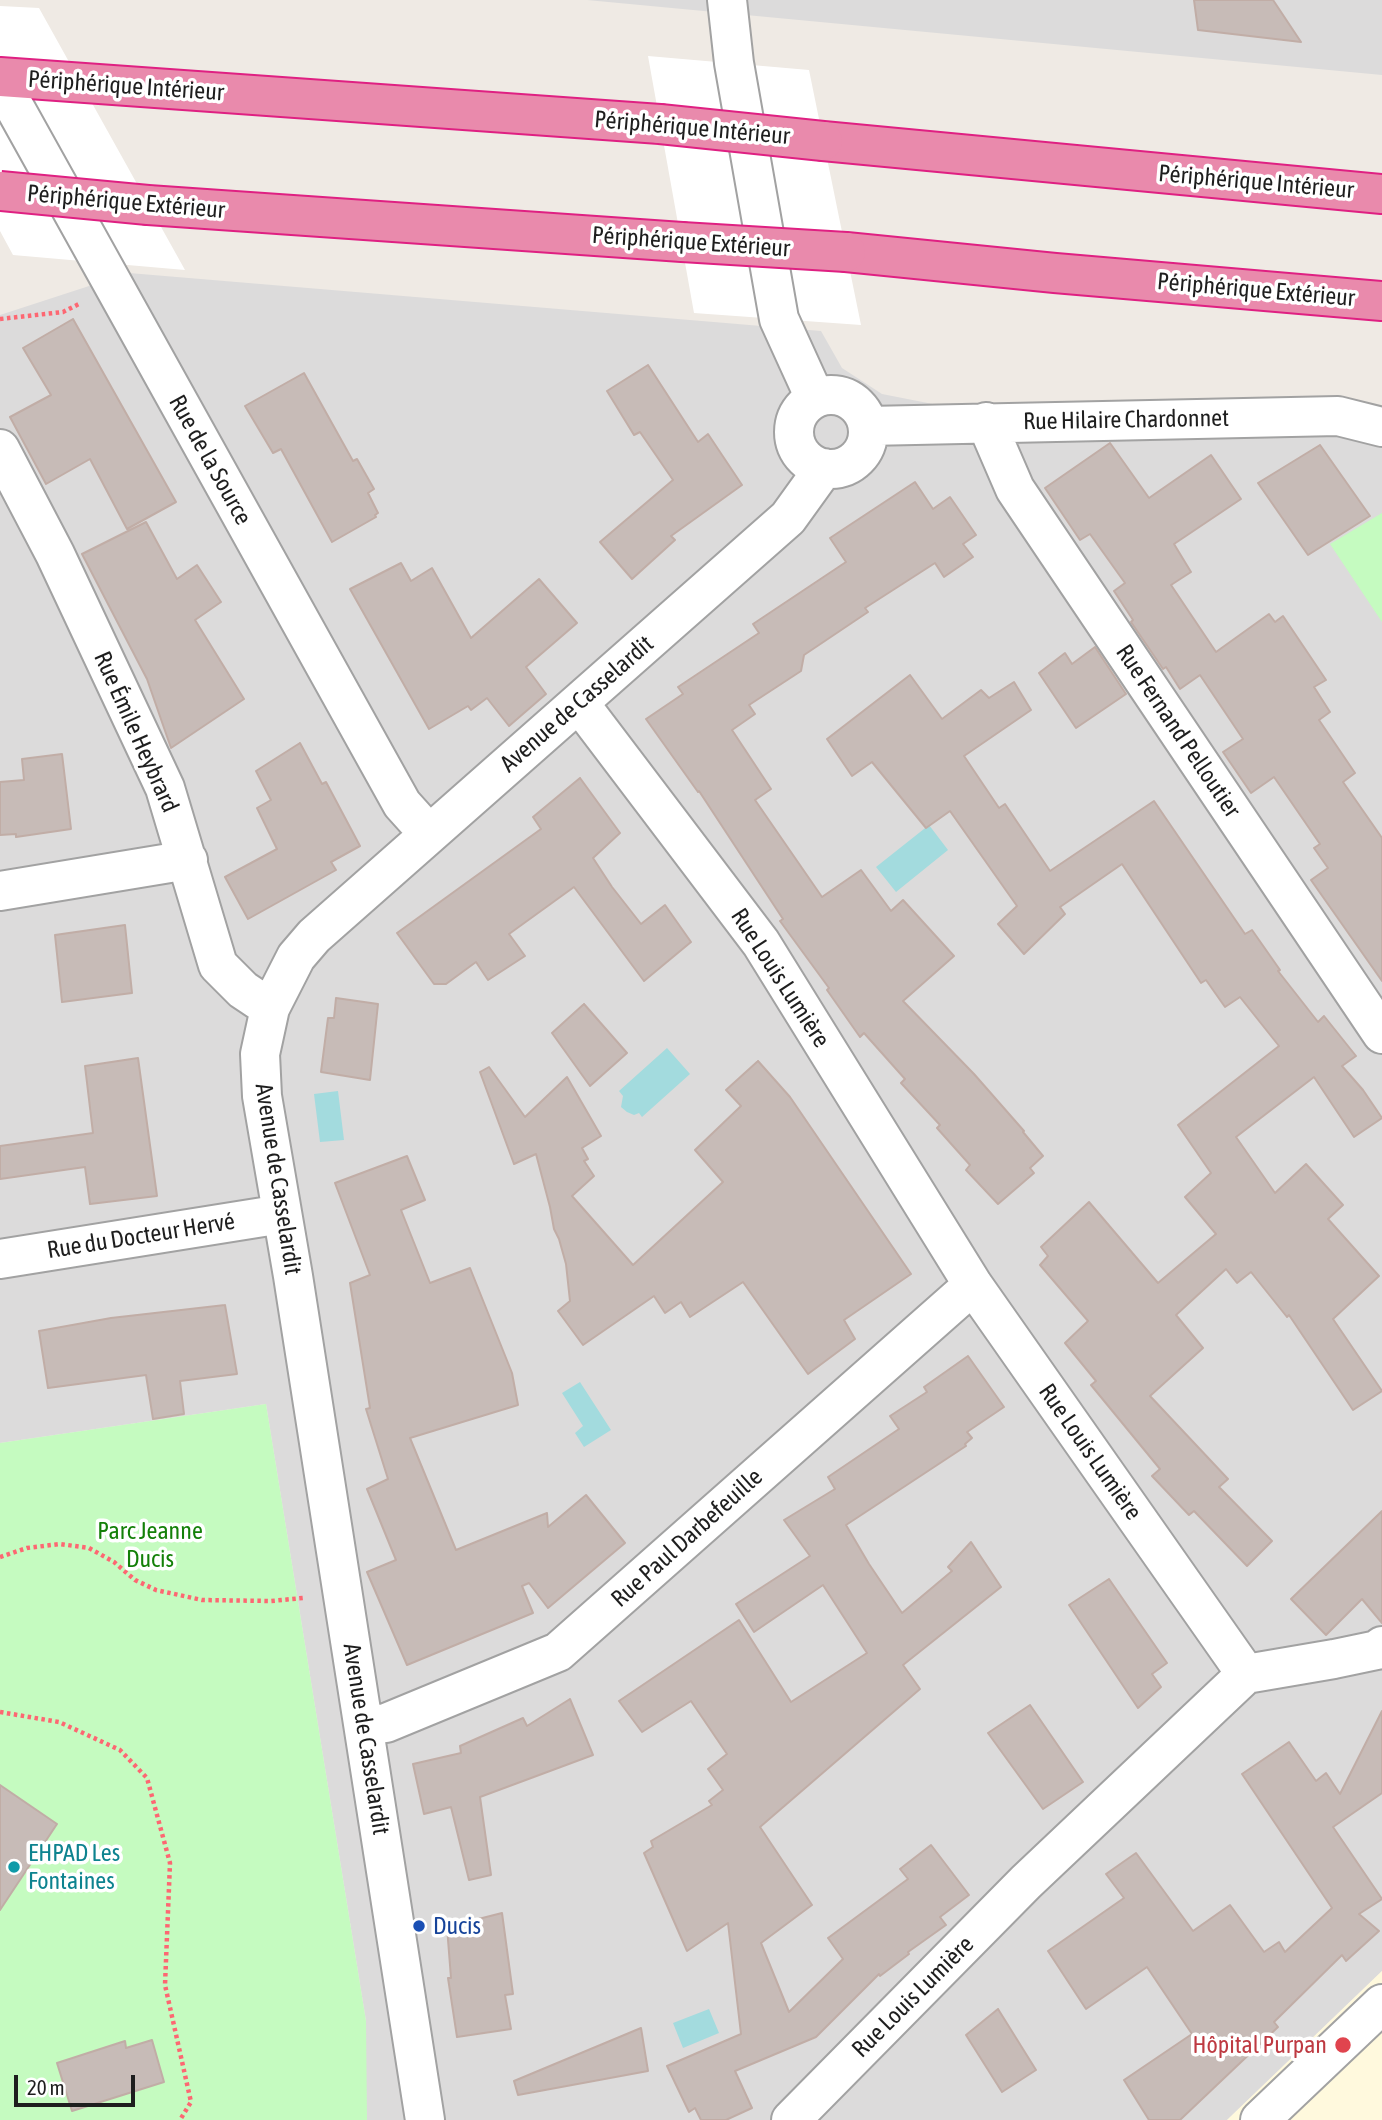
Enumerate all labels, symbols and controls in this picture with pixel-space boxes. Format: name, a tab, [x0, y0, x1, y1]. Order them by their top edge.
street label: Périphérique Intérieur	[27, 65, 225, 107]
street label: Périphérique Intérieur	[593, 105, 791, 151]
street label: Périphérique Intérieur	[1157, 159, 1355, 205]
street label: Périphérique Extérieur	[26, 179, 226, 225]
street label: Périphérique Extérieur	[591, 221, 791, 263]
street label: Périphérique Extérieur	[1156, 267, 1356, 313]
street label: Rue de la Source	[163, 390, 257, 530]
street label: Rue Hilaire Chardonnet	[1023, 404, 1229, 436]
street label: Avenue de Casselardit	[495, 630, 659, 778]
street label: Rue Fernand Pelloutier	[1110, 639, 1246, 823]
street label: Rue Émile Heybrard	[88, 647, 184, 817]
street label: Rue Louis Lumière	[724, 903, 836, 1053]
street label: Avenue de Casselardit	[249, 1081, 307, 1277]
street label: Rue du Docteur Hervé	[45, 1207, 237, 1265]
street label: Rue Louis Lumière	[1032, 1378, 1148, 1526]
street label: Rue Paul Darbefeuille	[605, 1463, 769, 1613]
park label: Parc Jeanne Ducis	[97, 1517, 203, 1573]
street label: Avenue de Casselardit	[337, 1641, 395, 1837]
place label: EHPAD Les Fontaines	[28, 1839, 120, 1895]
marker: EHPAD Les Fontaines	[6, 1859, 22, 1875]
place label: Ducis	[433, 1912, 481, 1940]
marker: Ducis	[411, 1918, 427, 1934]
street label: Rue Louis Lumière	[846, 1930, 980, 2064]
place label: Hôpital Purpan	[1193, 2031, 1327, 2059]
marker: Hôpital Purpan	[1333, 2035, 1353, 2055]
scale bar	[18, 2060, 138, 2104]
text: 20 m	[27, 2075, 65, 2099]

